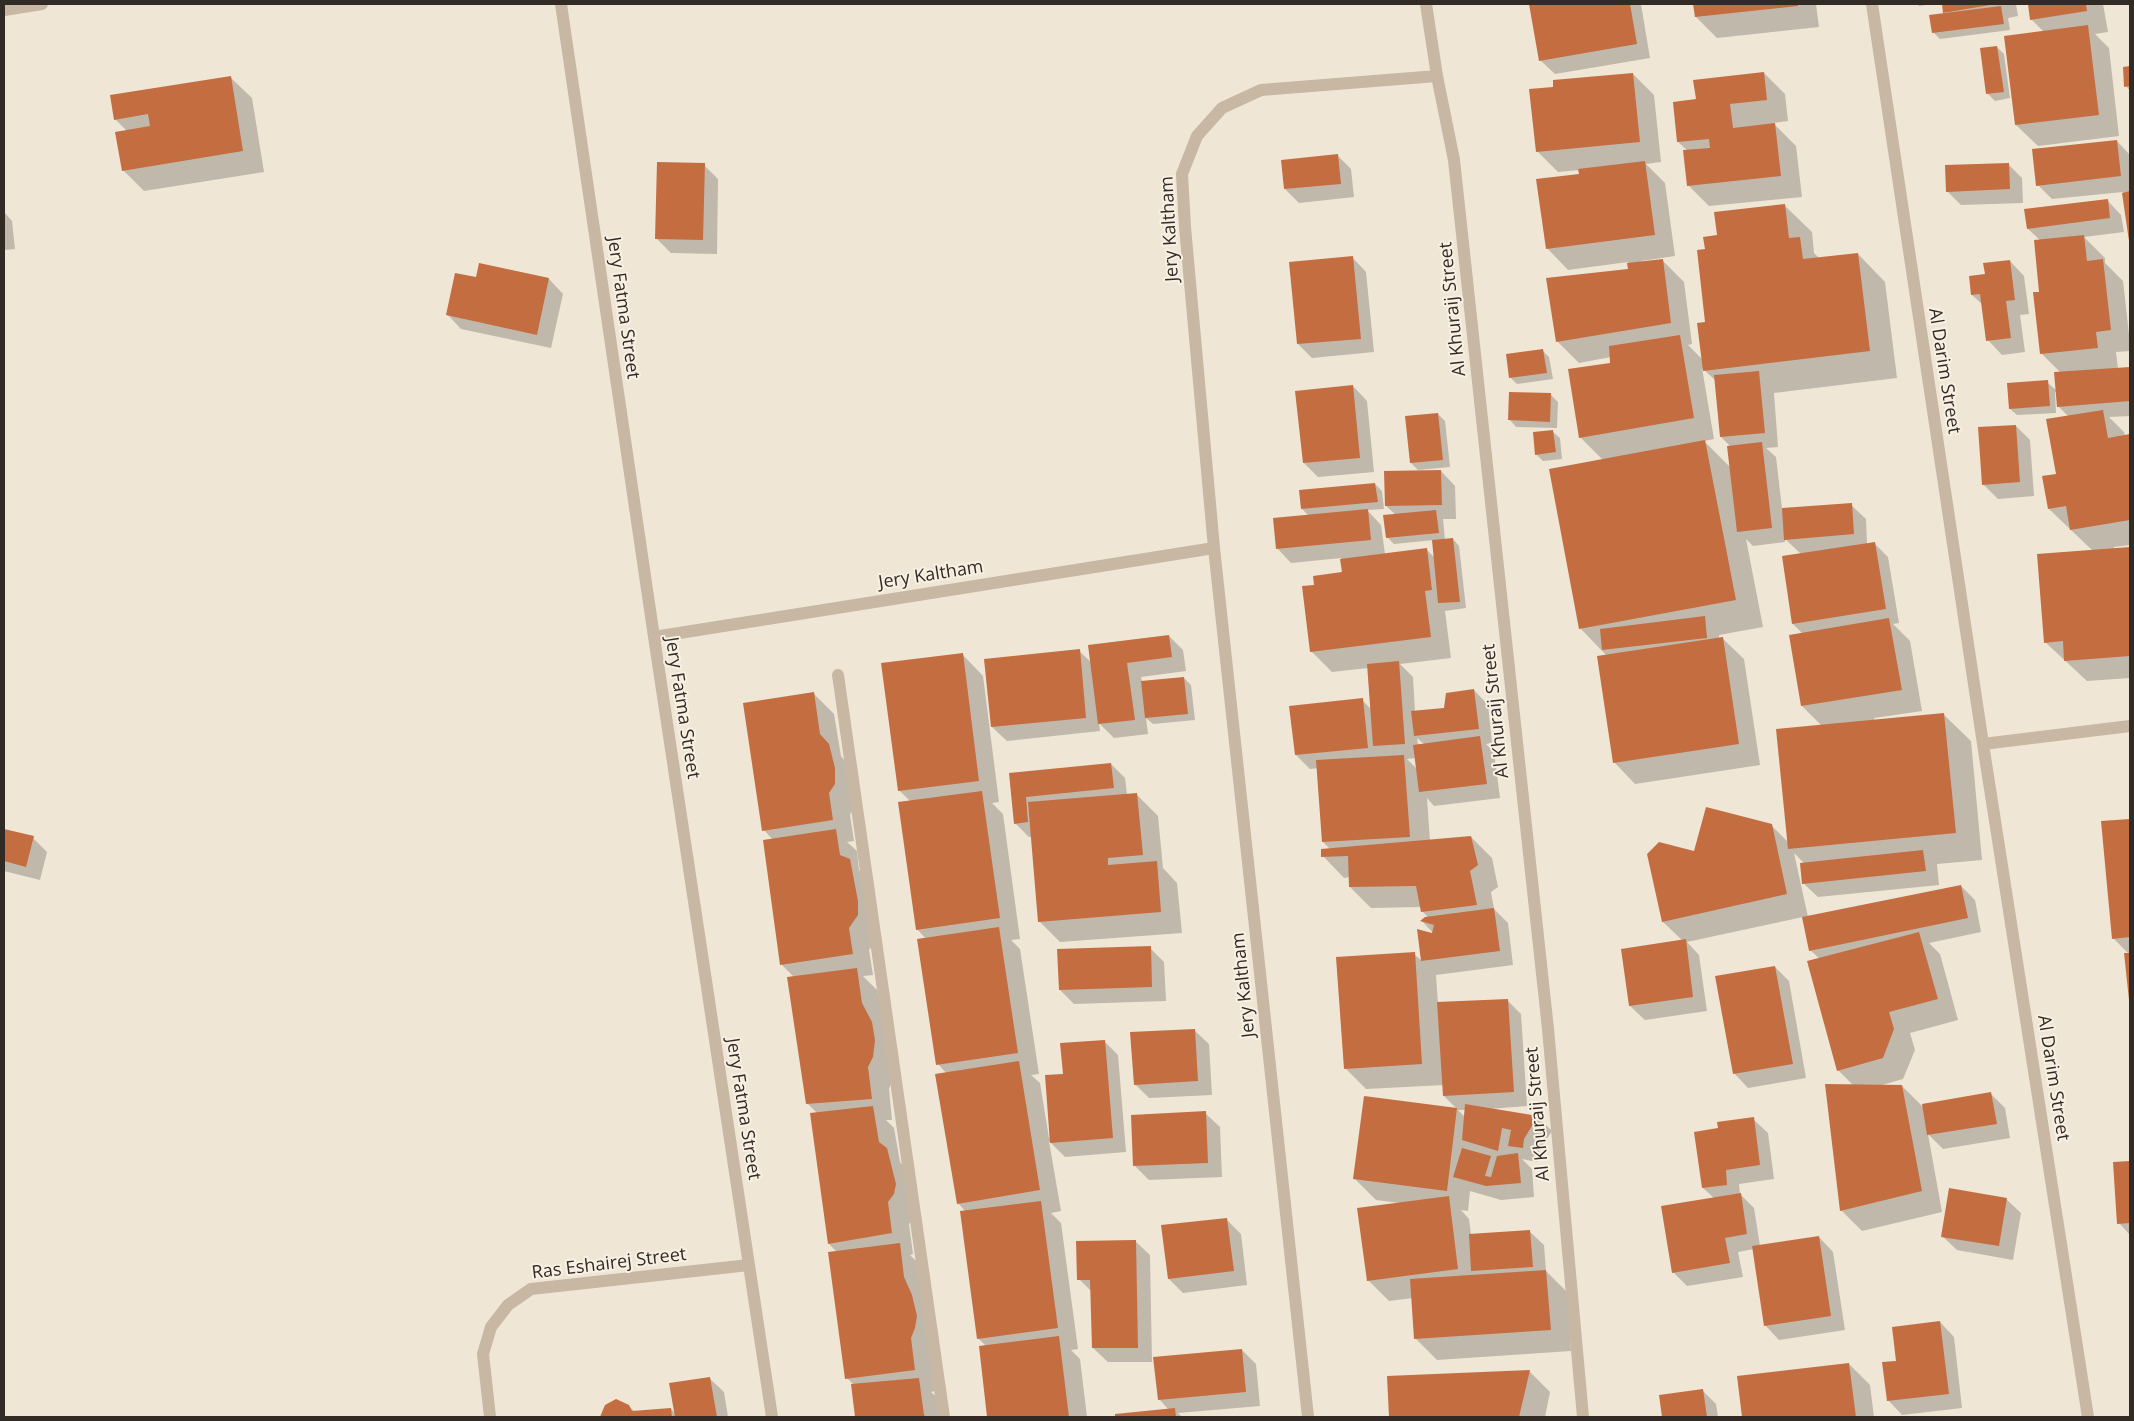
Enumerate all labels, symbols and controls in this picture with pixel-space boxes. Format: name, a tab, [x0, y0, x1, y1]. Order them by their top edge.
street label: Jery Kaltham	[1156, 176, 1184, 282]
street label: Jery Fatma Street	[602, 236, 644, 380]
street label: Al Khuraij Street	[1435, 241, 1471, 377]
street label: Al Darim Street	[1923, 307, 1965, 435]
street label: Jery Kaltham	[877, 556, 985, 594]
street label: Jery Fatma Street	[660, 636, 704, 780]
street label: Al Khuraij Street	[1478, 643, 1514, 779]
street label: Jery Kaltham	[1228, 931, 1260, 1039]
street label: Al Darim Street	[2032, 1014, 2074, 1142]
street label: Jery Fatma Street	[721, 1037, 765, 1181]
street label: Al Khuraij Street	[1521, 1046, 1555, 1182]
street label: Ras Eshairej Street	[531, 1244, 687, 1284]

